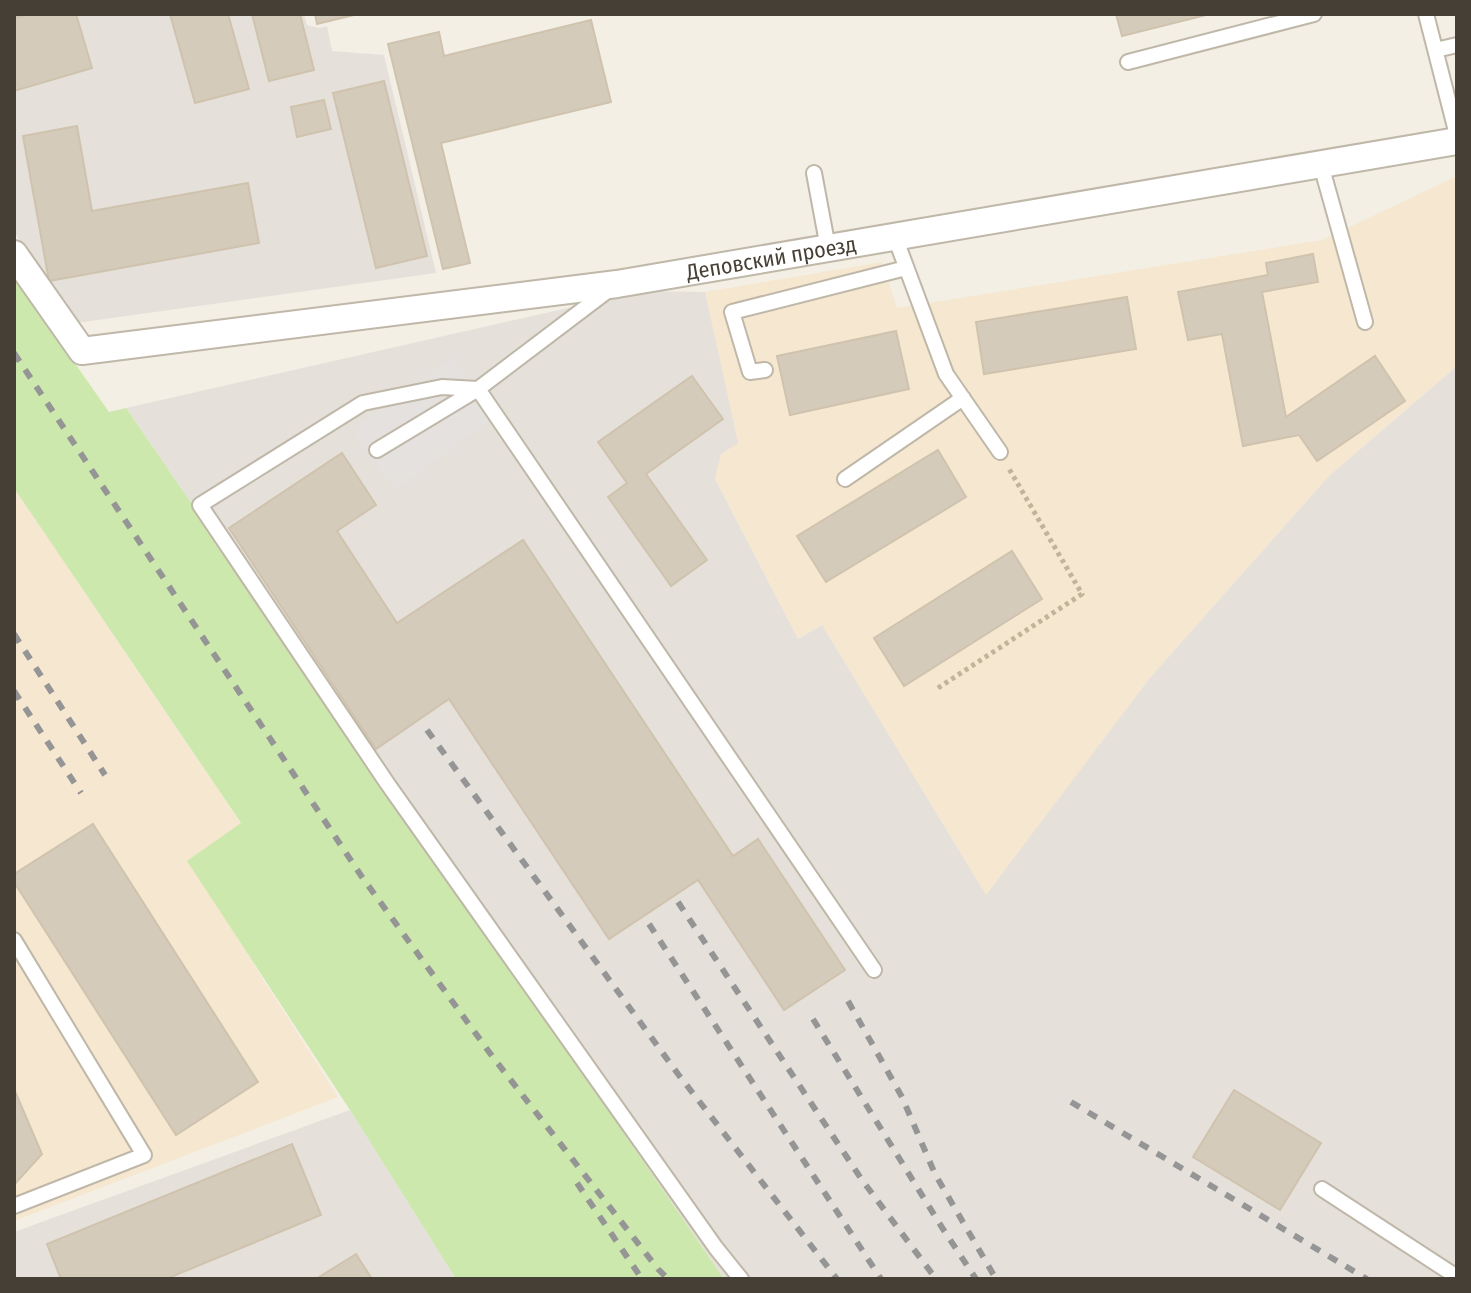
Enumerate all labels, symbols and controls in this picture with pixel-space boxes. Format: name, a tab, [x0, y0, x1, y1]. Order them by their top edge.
street label: Деповский проезд	[683, 230, 858, 286]

